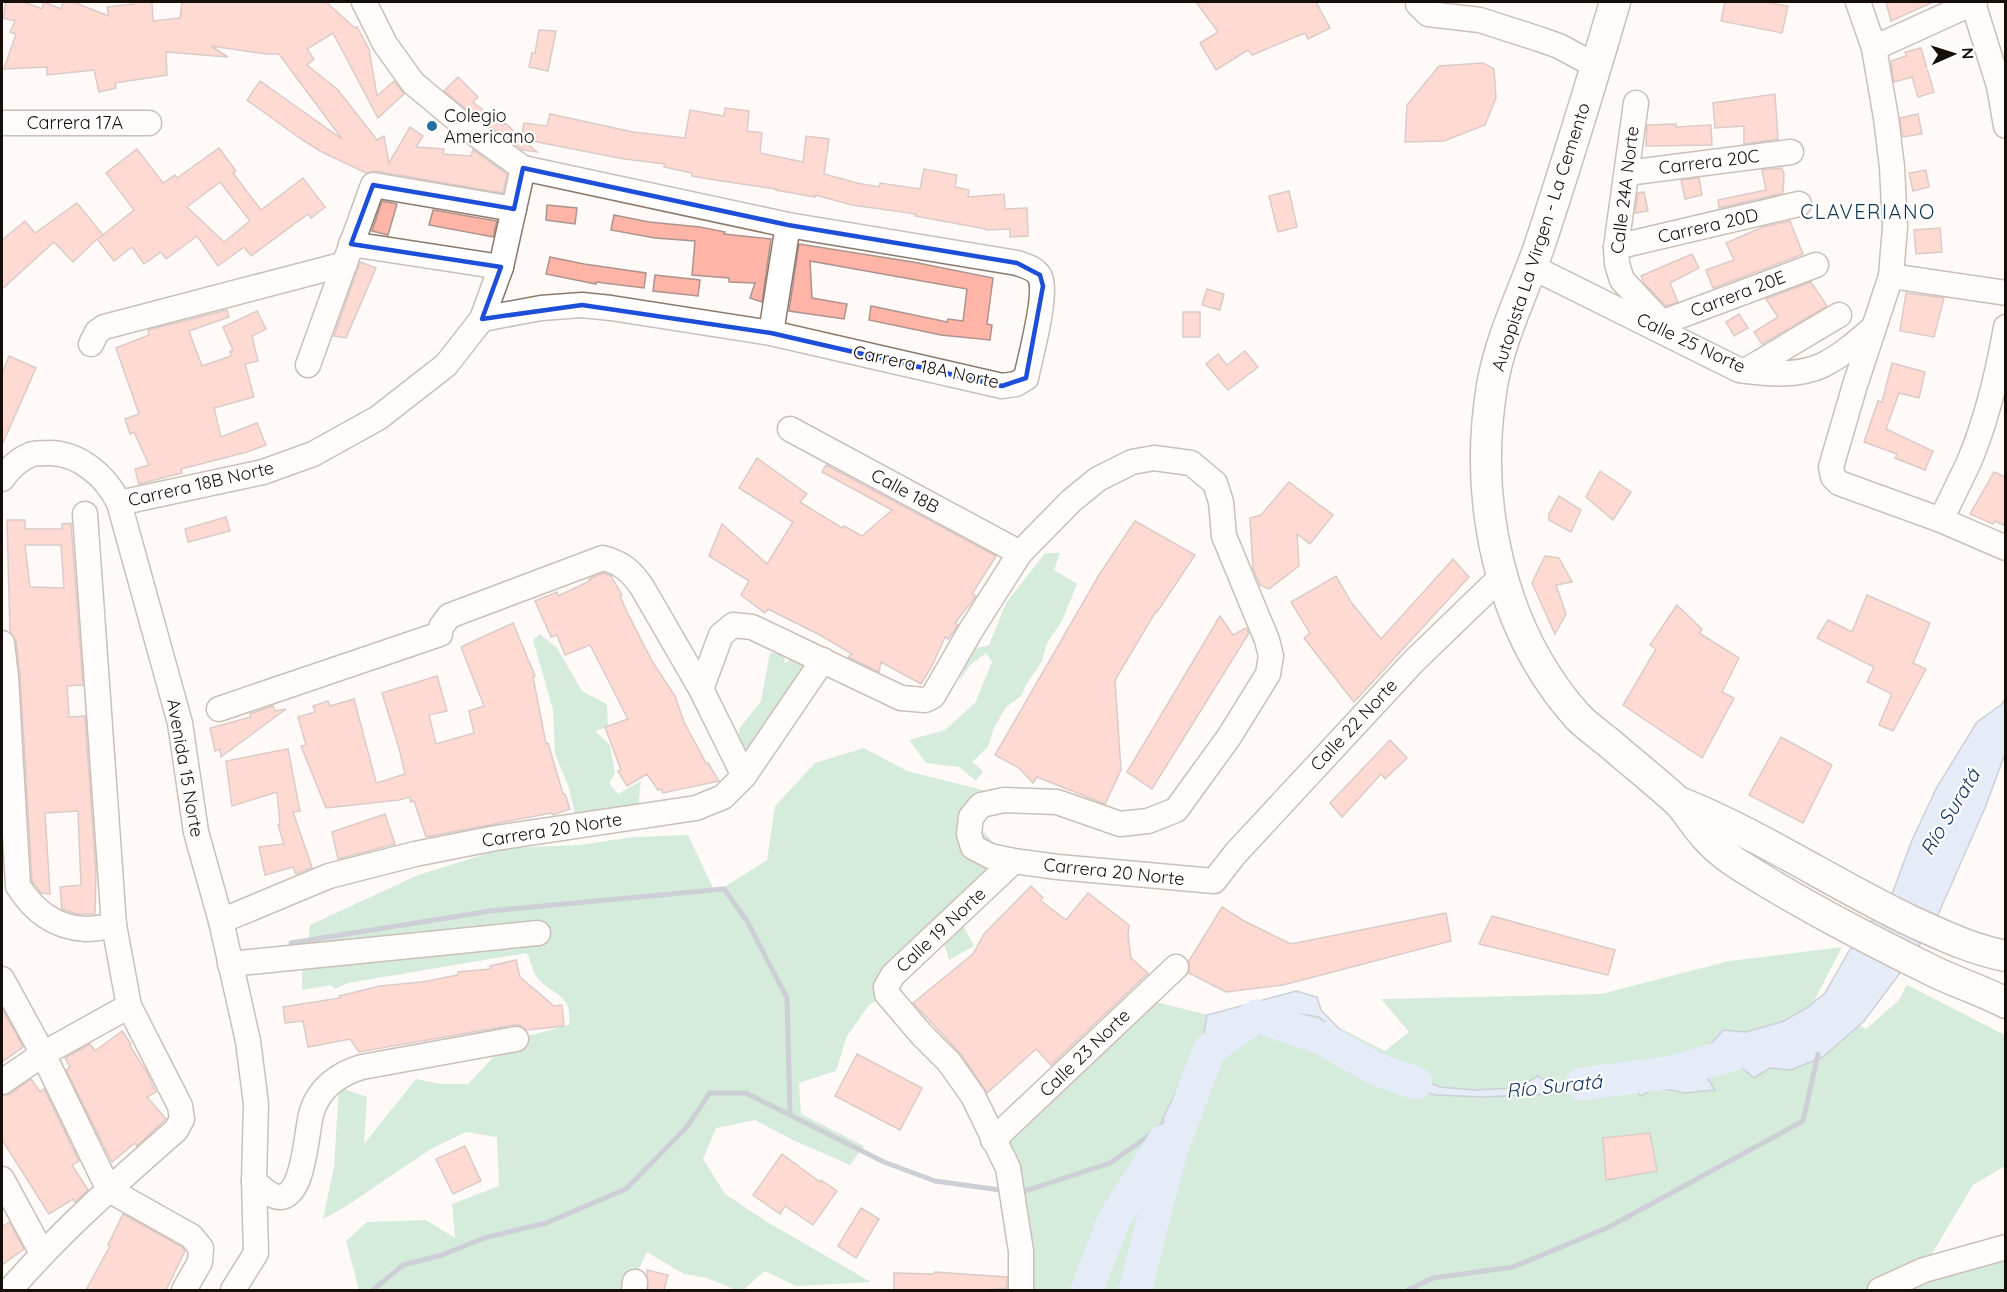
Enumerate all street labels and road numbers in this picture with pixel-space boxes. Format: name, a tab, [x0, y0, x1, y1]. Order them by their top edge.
street label: Autopista La Virgen - La Cemento	[1486, 100, 1595, 374]
street label: Carrera 17A	[27, 111, 124, 134]
street label: Calle 24A Norte	[1605, 125, 1644, 255]
street label: Carrera 20C	[1657, 144, 1761, 179]
street label: Carrera 20D	[1655, 203, 1760, 248]
street label: Carrera 20E	[1687, 265, 1789, 322]
street label: Calle 25 Norte	[1633, 307, 1749, 378]
street label: Carrera 18A Norte	[851, 340, 1001, 393]
street label: Carrera 18B Norte	[126, 456, 276, 511]
street label: Calle 18B	[867, 463, 943, 518]
street label: Calle 22 Norte	[1305, 674, 1402, 776]
street label: Avenida 15 Norte	[162, 697, 209, 839]
street label: Carrera 20 Norte	[480, 807, 624, 852]
street label: Carrera 20 Norte	[1042, 853, 1186, 890]
street label: Calle 19 Norte	[891, 882, 990, 977]
street label: Calle 23 Norte	[1034, 1004, 1135, 1102]

